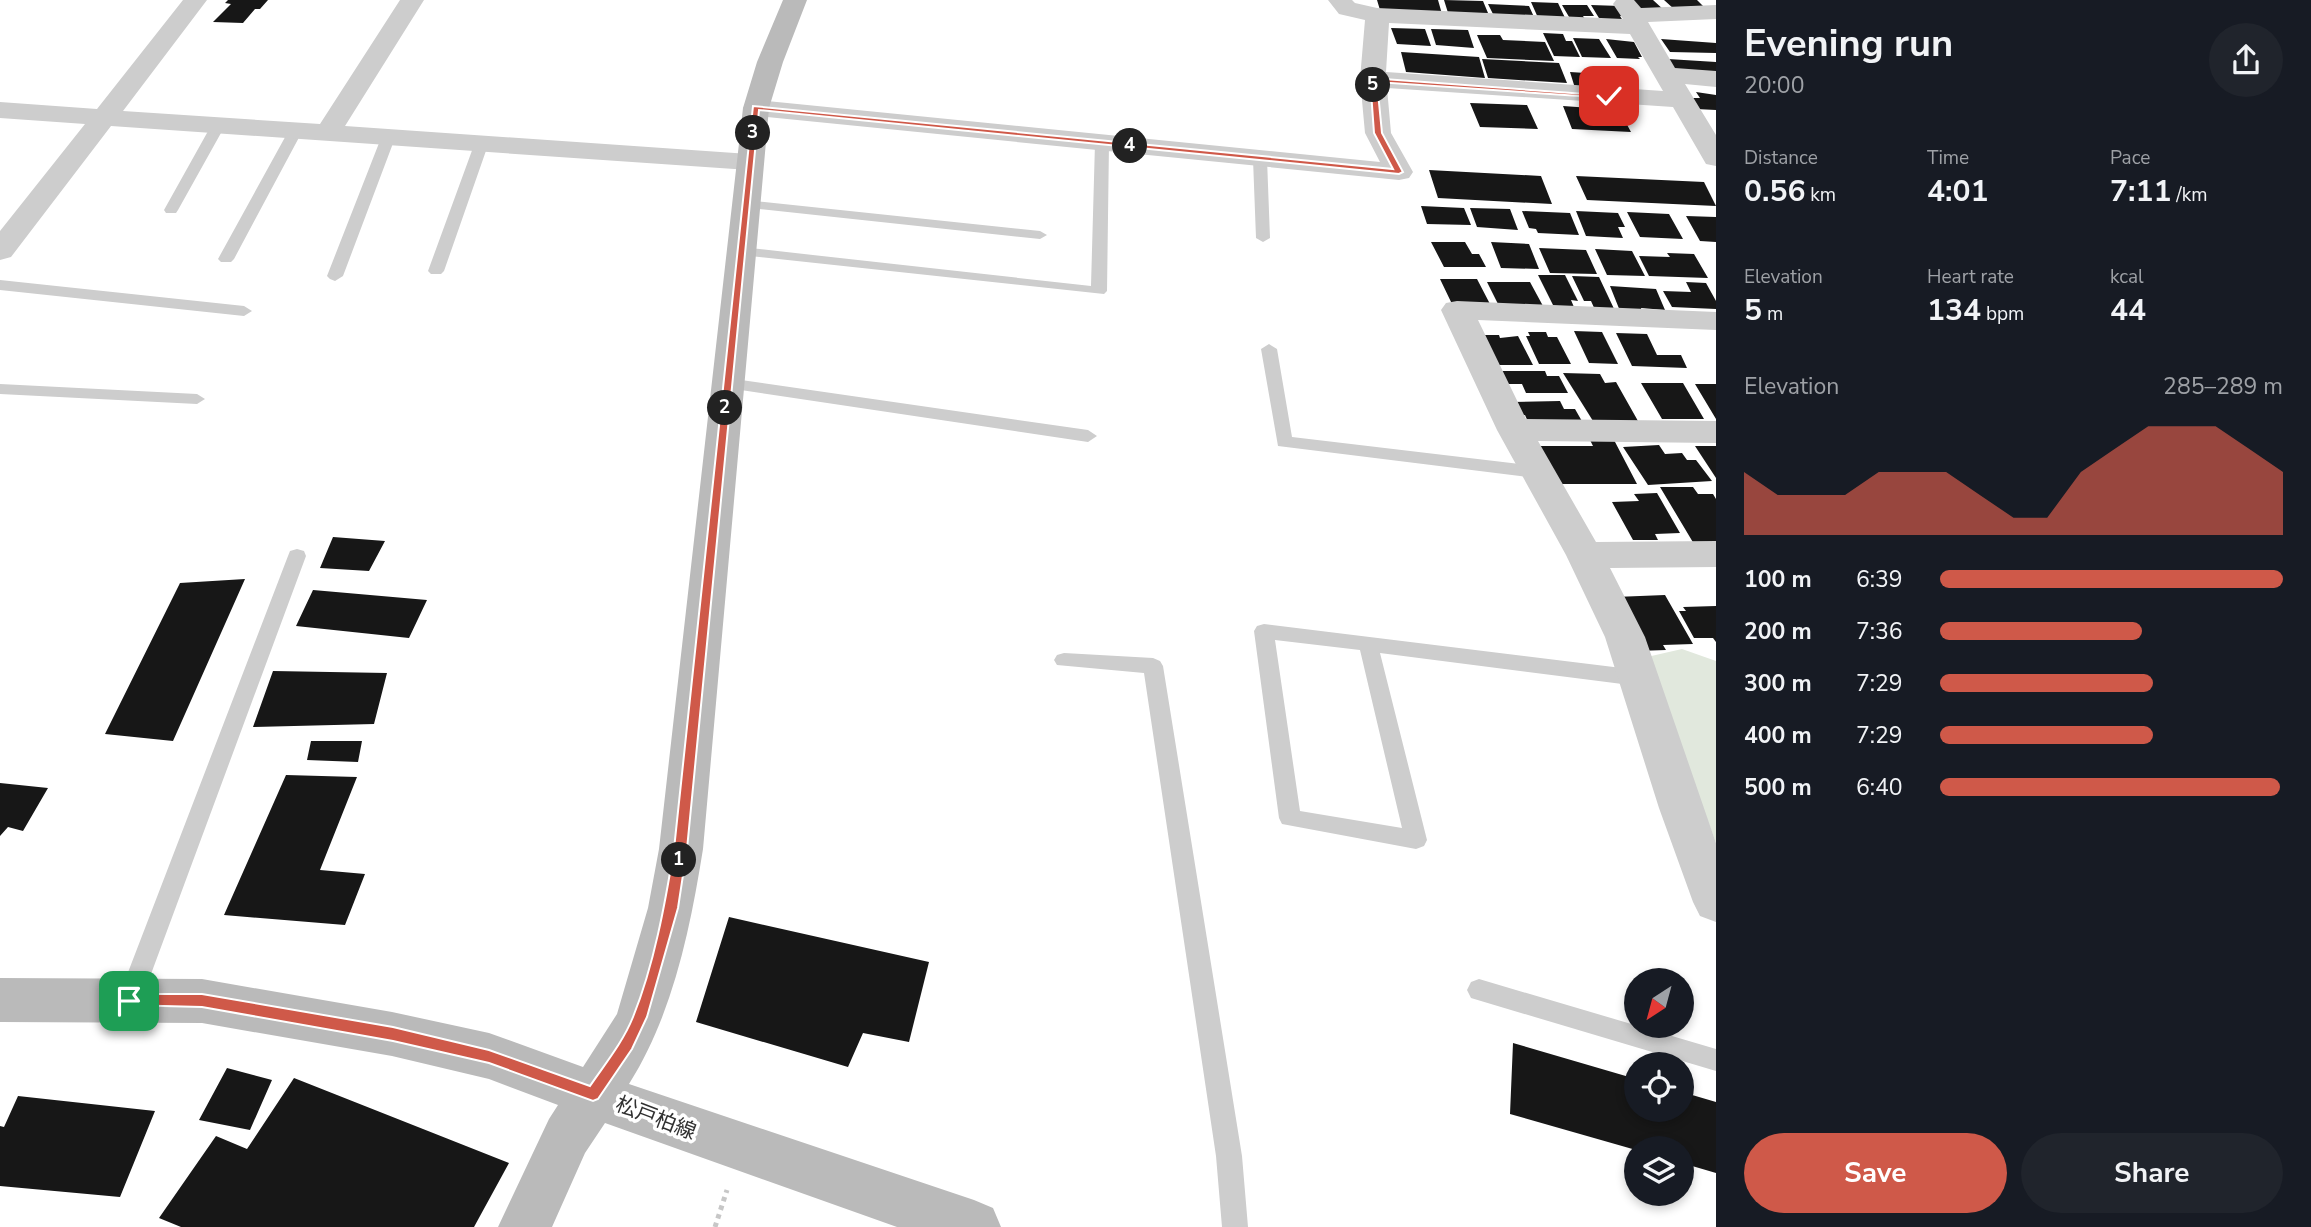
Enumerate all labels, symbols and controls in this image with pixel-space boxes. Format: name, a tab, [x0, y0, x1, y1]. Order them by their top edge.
text: Evening run	[1744, 18, 1953, 69]
button: share	[2209, 23, 2283, 97]
pin	[1579, 66, 1639, 126]
pin: 5	[1356, 68, 1390, 102]
text: 20:00	[1744, 70, 1804, 101]
text: 5	[1367, 71, 1378, 97]
icon: check	[1590, 77, 1628, 115]
pin: 3	[736, 116, 770, 150]
text: 3	[747, 119, 758, 145]
pin: 4	[1112, 128, 1148, 164]
text: 4	[1124, 132, 1135, 158]
text: Distance	[1744, 145, 1818, 171]
text: Time	[1927, 145, 1969, 171]
text: Pace	[2110, 145, 2150, 171]
text: 0.56	[1744, 171, 1805, 212]
text: 4:01	[1927, 171, 1988, 212]
text: 7:11	[2110, 171, 2171, 212]
text: km	[1805, 182, 1836, 208]
text: /km	[2171, 182, 2207, 208]
text: Elevation	[1744, 264, 1823, 290]
text: Heart rate	[1927, 264, 2014, 290]
text: kcal	[2110, 264, 2144, 290]
text: 5	[1744, 290, 1762, 331]
text: 134	[1927, 290, 1981, 331]
text: 44	[2110, 290, 2146, 331]
text: m	[1762, 301, 1783, 327]
text: bpm	[1981, 301, 2024, 327]
text: Elevation	[1744, 371, 1839, 402]
text: 285–289 m	[2163, 371, 2283, 402]
pin: 2	[708, 390, 742, 426]
text: 2	[719, 394, 730, 420]
text: 100 m	[1744, 564, 1812, 595]
text: 6:39	[1856, 564, 1903, 595]
text: 200 m	[1744, 616, 1812, 647]
text: 7:36	[1856, 616, 1903, 647]
text: 300 m	[1744, 668, 1812, 699]
text: 7:29	[1856, 668, 1903, 699]
text: 400 m	[1744, 720, 1812, 751]
text: 7:29	[1856, 720, 1903, 751]
text: 500 m	[1744, 772, 1812, 803]
text: 6:40	[1856, 772, 1903, 803]
pin: 1	[662, 842, 696, 878]
text: 1	[673, 846, 684, 872]
north arrow	[1624, 968, 1694, 1038]
map controls	[1624, 968, 1694, 1206]
pin	[99, 971, 159, 1031]
icon: arrive	[110, 982, 148, 1020]
button: locate	[1624, 1052, 1694, 1122]
street label: 松戸柏線	[612, 1090, 700, 1146]
button: Save	[1744, 1133, 2007, 1213]
button: Share	[2021, 1133, 2283, 1213]
button: layers	[1624, 1136, 1694, 1206]

